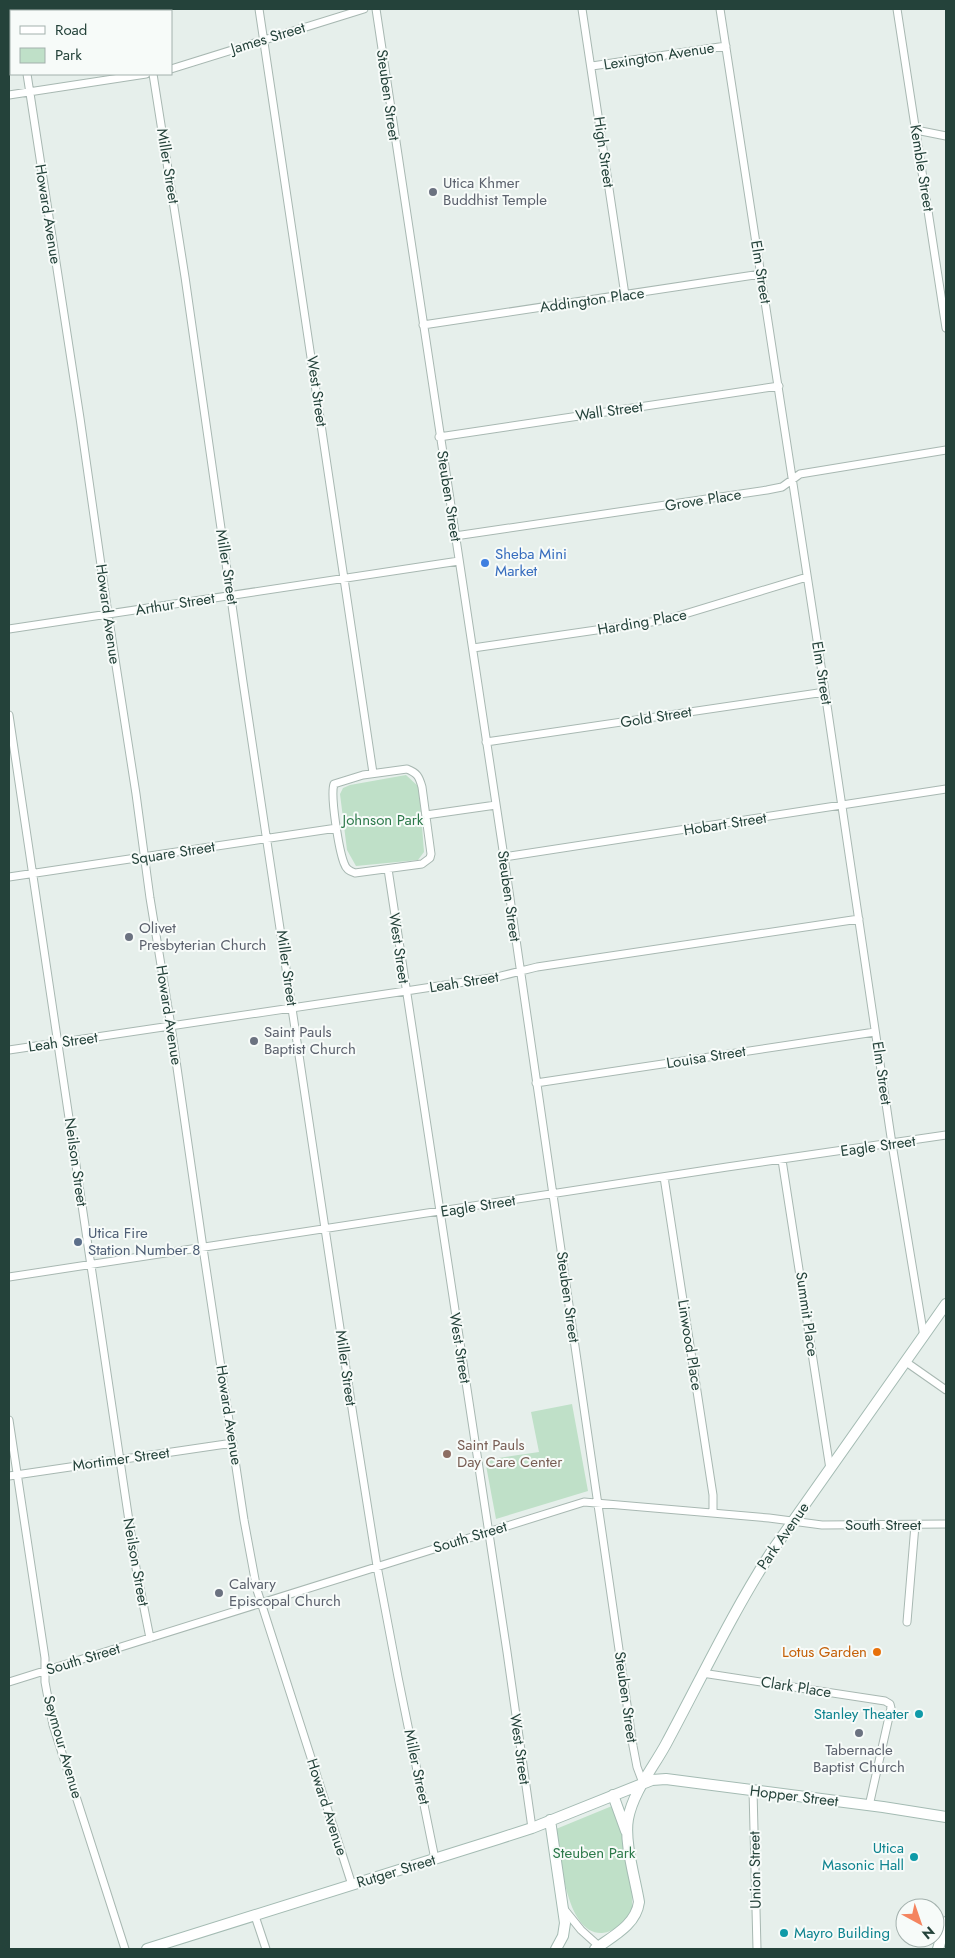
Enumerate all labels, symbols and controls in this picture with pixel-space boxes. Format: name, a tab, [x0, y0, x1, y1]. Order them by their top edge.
legend	[10, 10, 172, 75]
street label: James Street	[226, 16, 308, 60]
text: Road	[55, 19, 87, 41]
street label: Lexington Avenue	[602, 36, 716, 76]
text: Park	[55, 44, 82, 66]
street label: Steuben Street	[371, 48, 405, 142]
street label: High Street	[588, 115, 620, 189]
street label: Kemble Street	[904, 123, 940, 213]
street label: Miller Street	[151, 127, 185, 206]
street label: Howard Avenue	[29, 162, 67, 266]
place label: Utica Khmer Buddhist Temple	[443, 172, 547, 211]
marker: Utica Khmer Buddhist Temple	[427, 186, 439, 198]
street label: Elm Street	[745, 239, 777, 306]
street label: Addington Place	[538, 282, 646, 318]
street label: West Street	[301, 354, 333, 428]
street label: Wall Street	[574, 395, 644, 427]
street label: Steuben Street	[431, 449, 467, 543]
street label: Grove Place	[663, 483, 743, 517]
street label: Miller Street	[210, 528, 244, 607]
place label: Sheba Mini Market	[495, 543, 567, 582]
marker: Sheba Mini Market	[479, 557, 491, 569]
street label: Howard Avenue	[90, 562, 126, 666]
street label: Arthur Street	[134, 587, 217, 621]
street label: Harding Place	[596, 603, 689, 641]
street label: Elm Street	[806, 640, 838, 707]
street label: Gold Street	[619, 700, 694, 734]
street label: Hobart Street	[682, 807, 768, 841]
park label: Johnson Park	[341, 809, 424, 831]
street label: Square Street	[129, 835, 217, 870]
street label: Steuben Street	[492, 849, 526, 943]
street label: West Street	[383, 911, 415, 985]
place label: Olivet Presbyterian Church	[139, 917, 267, 956]
street label: Miller Street	[271, 929, 303, 1008]
marker: Olivet Presbyterian Church	[123, 931, 135, 943]
street label: Howard Avenue	[150, 963, 188, 1067]
street label: Leah Street	[428, 966, 501, 998]
place label: Saint Pauls Baptist Church	[264, 1021, 356, 1060]
street label: Leah Street	[27, 1026, 100, 1058]
marker: Saint Pauls Baptist Church	[248, 1035, 260, 1047]
street label: Louisa Street	[665, 1040, 748, 1074]
street label: Elm Street	[867, 1040, 897, 1106]
street label: Neilson Street	[59, 1116, 93, 1208]
street label: Eagle Street	[839, 1130, 917, 1162]
street label: Eagle Street	[439, 1189, 517, 1223]
place label: Utica Fire Station Number 8	[88, 1222, 200, 1261]
marker: Utica Fire Station Number 8	[72, 1236, 84, 1248]
street label: Steuben Street	[551, 1250, 585, 1344]
street label: Summit Place	[790, 1270, 824, 1358]
street label: Linwood Place	[672, 1298, 708, 1392]
street label: West Street	[444, 1311, 477, 1385]
street label: Miller Street	[330, 1329, 362, 1408]
street label: Howard Avenue	[210, 1363, 248, 1467]
place label: Saint Pauls Day Care Center	[457, 1434, 563, 1473]
street label: Mortimer Street	[71, 1441, 171, 1477]
marker: Saint Pauls Day Care Center	[441, 1448, 453, 1460]
street label: Park Avenue	[752, 1498, 815, 1574]
street label: South Street	[845, 1514, 921, 1536]
street label: South Street	[430, 1515, 510, 1559]
street label: Neilson Street	[117, 1516, 155, 1608]
place label: Calvary Episcopal Church	[229, 1573, 341, 1612]
marker: Calvary Episcopal Church	[213, 1587, 225, 1599]
street label: South Street	[43, 1637, 123, 1681]
place label: Lotus Garden	[782, 1641, 867, 1663]
marker: Lotus Garden	[871, 1646, 883, 1658]
street label: Steuben Street	[609, 1650, 643, 1744]
street label: Clark Place	[759, 1671, 833, 1703]
street label: Seymour Avenue	[38, 1693, 88, 1801]
place label: Stanley Theater	[814, 1703, 910, 1725]
marker: Stanley Theater	[913, 1708, 925, 1720]
street label: West Street	[504, 1712, 536, 1786]
street label: Miller Street	[398, 1727, 436, 1807]
marker: Tabernacle Baptist Church	[853, 1727, 865, 1739]
place label: Tabernacle Baptist Church	[813, 1739, 905, 1778]
street label: Howard Avenue	[301, 1756, 353, 1859]
street label: Hopper Street	[748, 1780, 840, 1812]
street label: Union Street	[743, 1831, 767, 1909]
place label: Utica Masonic Hall	[822, 1837, 904, 1876]
park label: Steuben Park	[553, 1842, 636, 1864]
street label: Rutger Street	[354, 1848, 439, 1893]
marker: Utica Masonic Hall	[908, 1851, 920, 1863]
north arrow	[895, 1898, 945, 1948]
place label: Mayro Building	[794, 1922, 890, 1944]
text: N	[918, 1922, 939, 1944]
marker: Mayro Building	[778, 1927, 790, 1939]

